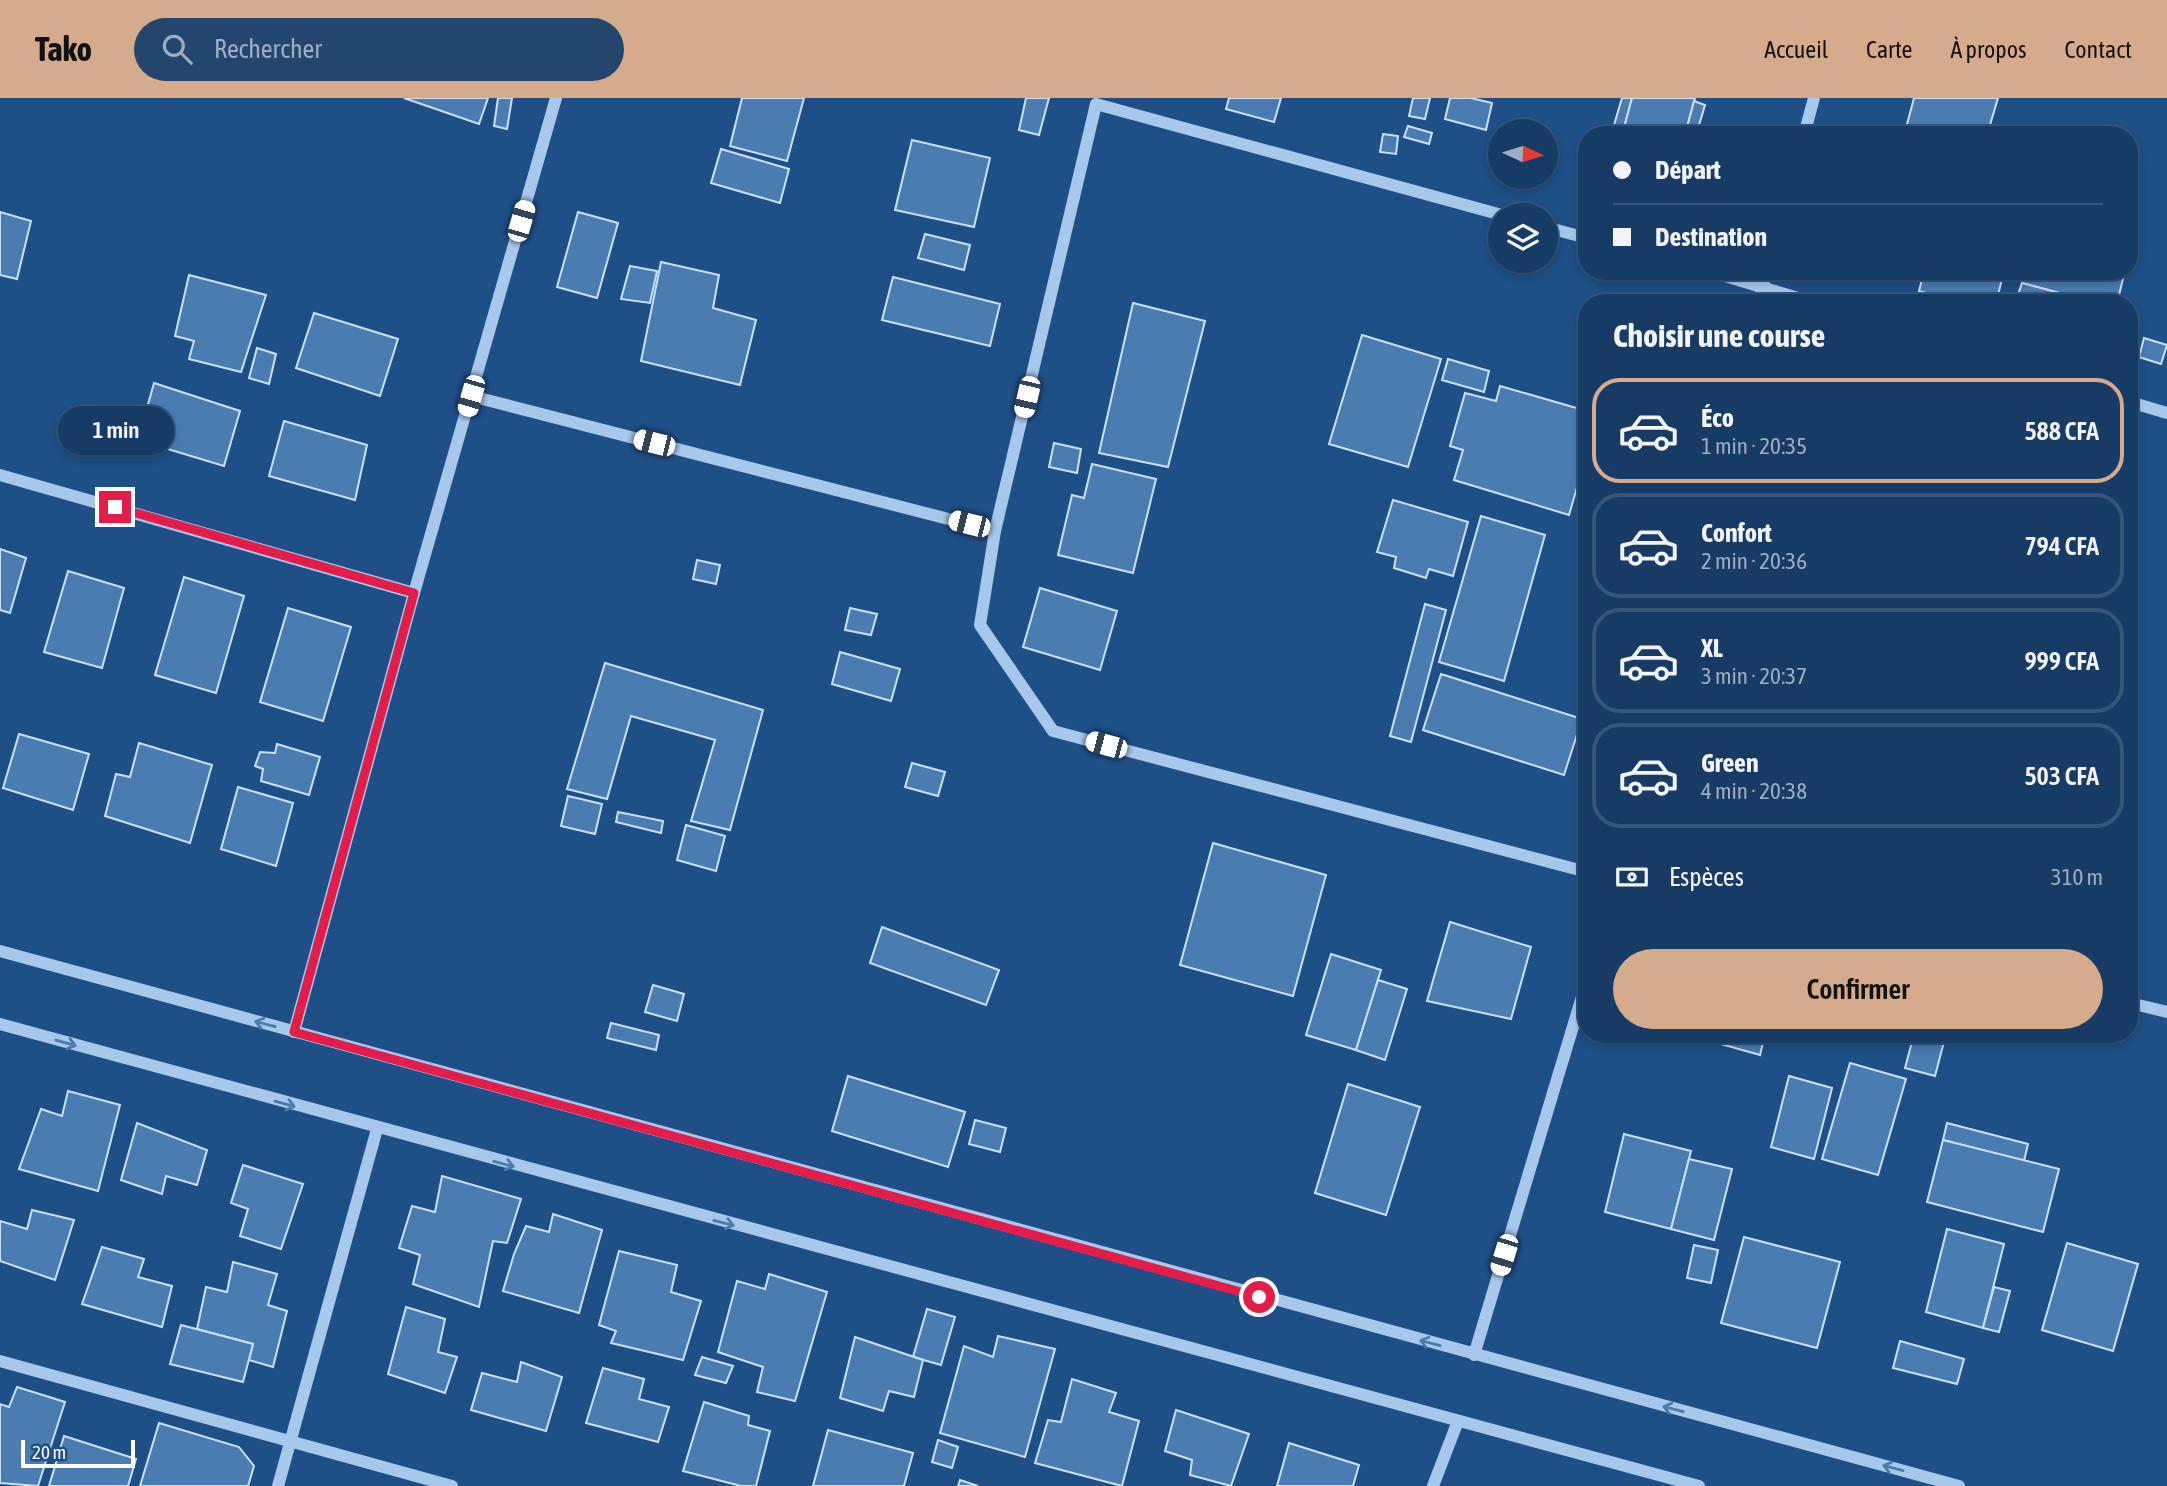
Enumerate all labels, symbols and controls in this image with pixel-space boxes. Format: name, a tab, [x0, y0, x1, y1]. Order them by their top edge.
search box	[134, 18, 624, 81]
text: Tako	[35, 30, 92, 68]
icon: search	[158, 30, 196, 68]
text: Rechercher	[214, 34, 322, 64]
text: Accueil	[1764, 36, 1828, 63]
text: Carte	[1866, 36, 1912, 63]
text: À propos	[1950, 36, 2026, 63]
text: Contact	[2064, 36, 2132, 63]
north arrow	[1488, 119, 1558, 189]
map controls	[1488, 119, 1558, 273]
text: Départ	[1655, 155, 1721, 185]
car	[506, 198, 537, 244]
button: layers	[1488, 203, 1558, 273]
text: Destination	[1655, 222, 1767, 252]
text: Choisir une course	[1613, 317, 1825, 354]
car	[456, 373, 487, 419]
car	[1013, 374, 1042, 420]
icon: car	[1617, 399, 1680, 462]
text: Éco	[1701, 403, 1734, 433]
callout: 1 min	[57, 406, 173, 454]
text: 588 CFA	[2024, 416, 2099, 446]
text: 1 min	[93, 417, 139, 443]
car	[632, 428, 677, 458]
text: 1 min · 20:35	[1701, 433, 1807, 459]
route end	[99, 491, 131, 523]
car	[947, 509, 992, 539]
icon: car	[1617, 514, 1680, 577]
text: Confort	[1701, 518, 1772, 548]
text: 794 CFA	[2024, 531, 2099, 561]
text: 2 min · 20:36	[1701, 548, 1807, 574]
icon: car	[1617, 629, 1680, 692]
text: XL	[1701, 633, 1723, 663]
text: 999 CFA	[2024, 646, 2099, 676]
text: 3 min · 20:37	[1701, 663, 1807, 689]
car	[1083, 729, 1130, 761]
icon: car	[1617, 744, 1680, 807]
text: Green	[1701, 748, 1759, 778]
text: 503 CFA	[2024, 761, 2099, 791]
text: 4 min · 20:38	[1701, 778, 1807, 804]
icon: cash	[1613, 858, 1651, 896]
text: Espèces	[1669, 862, 1744, 892]
text: 310 m	[2051, 864, 2103, 890]
button: Confirmer	[1613, 949, 2103, 1029]
one-way arrow	[254, 1017, 277, 1030]
one-way arrow	[55, 1037, 77, 1050]
one-way arrow	[274, 1098, 296, 1111]
one-way arrow	[493, 1158, 515, 1171]
one-way arrow	[712, 1217, 735, 1230]
car	[1488, 1232, 1521, 1278]
route start	[1243, 1281, 1275, 1313]
one-way arrow	[1419, 1336, 1441, 1349]
one-way arrow	[1662, 1402, 1685, 1415]
scale bar	[21, 1437, 135, 1469]
text: 20 m	[32, 1441, 66, 1463]
one-way arrow	[1882, 1461, 1905, 1474]

